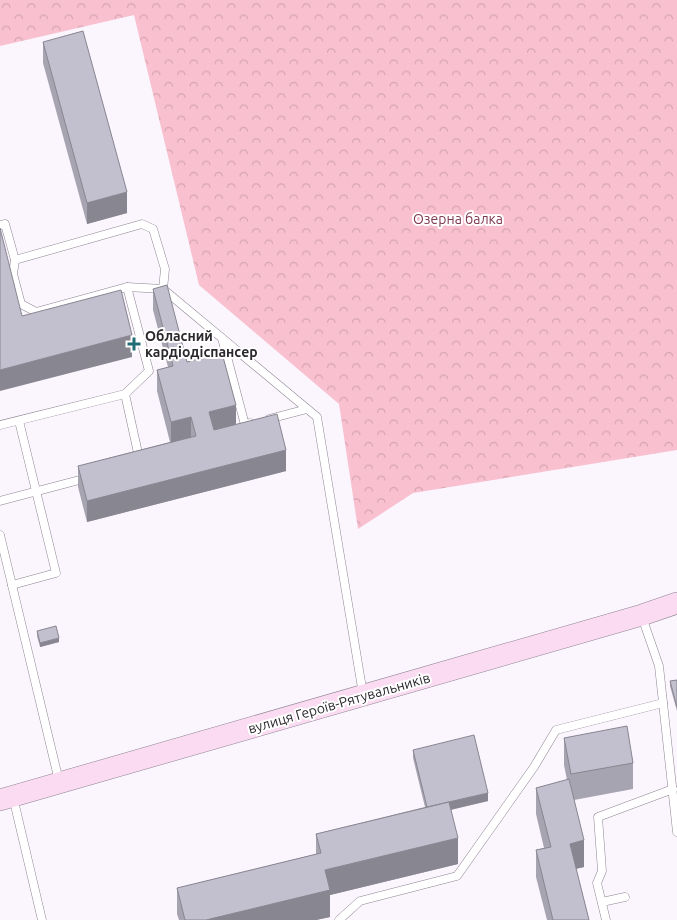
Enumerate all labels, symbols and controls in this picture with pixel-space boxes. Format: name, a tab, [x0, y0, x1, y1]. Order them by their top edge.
park label: Озерна балка	[413, 211, 503, 227]
place label: Обласний кардіодіспансер	[145, 328, 258, 360]
marker: Обласний кардіодіспансер	[127, 337, 141, 351]
street label: вулиця Героїв-Рятувальників	[246, 669, 432, 737]

